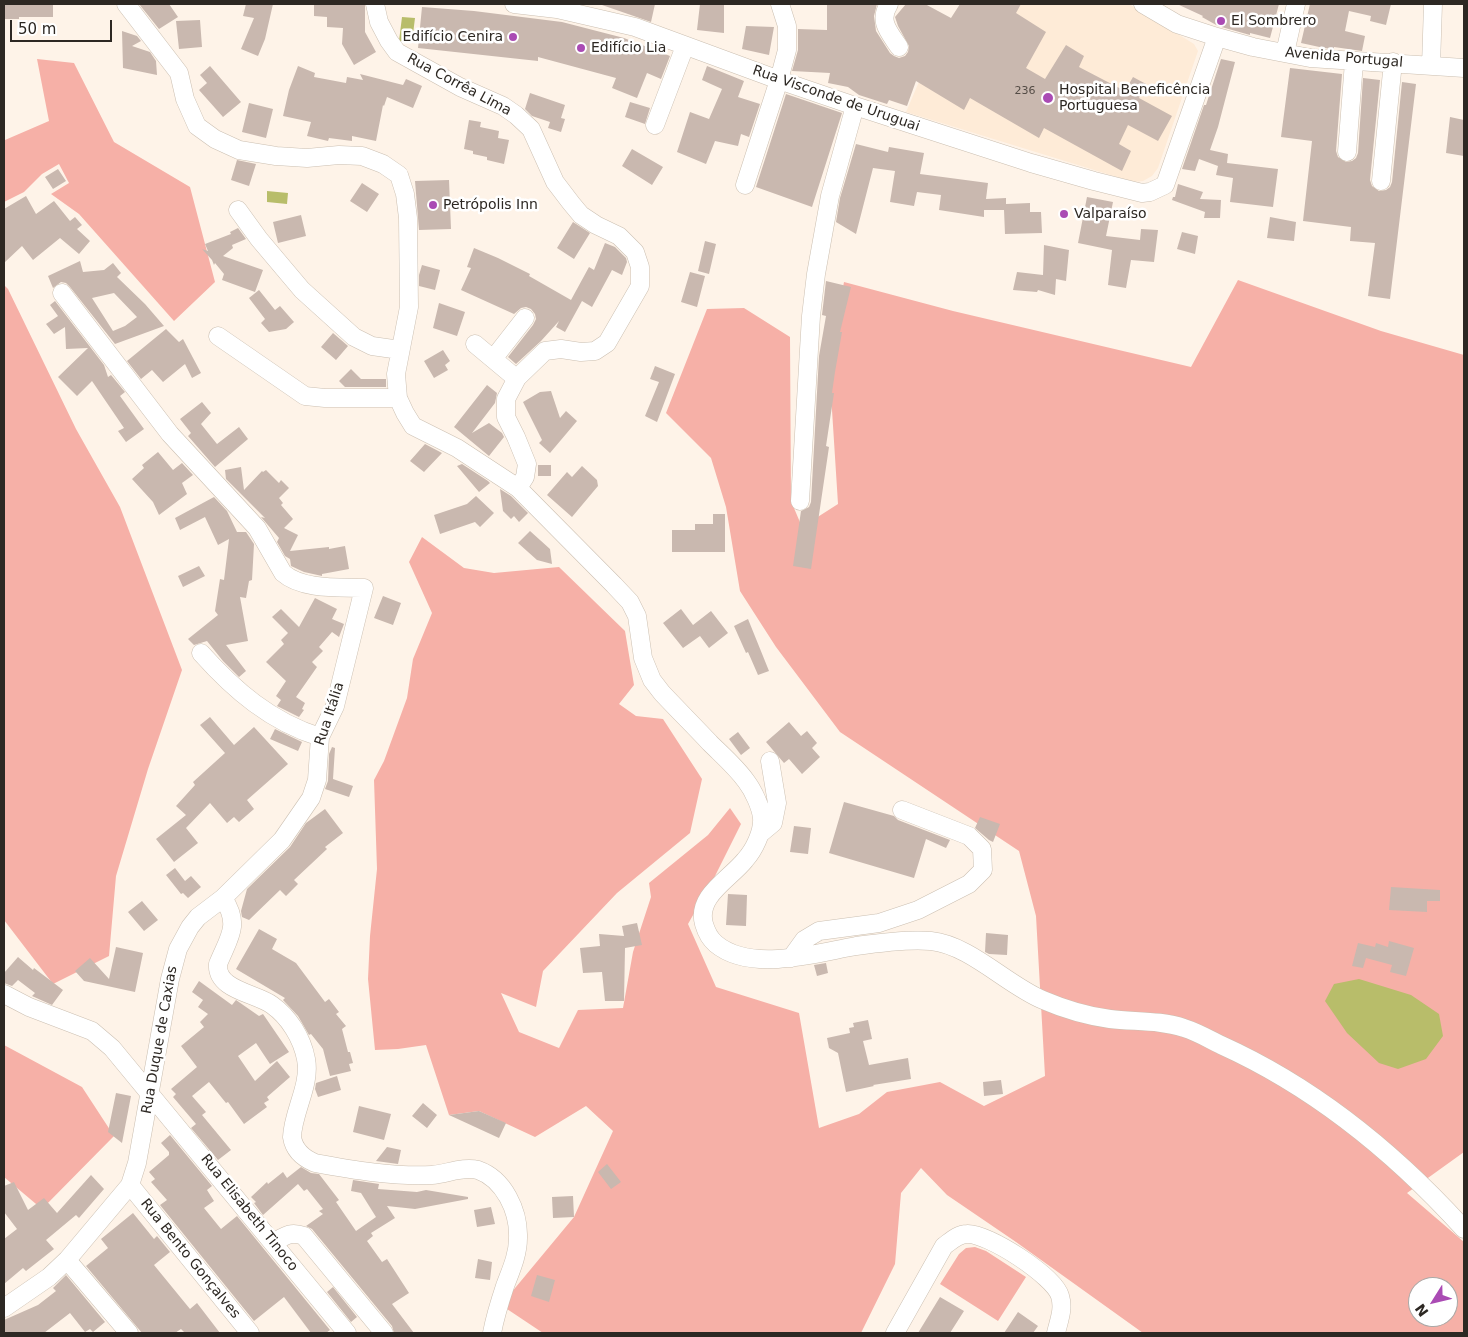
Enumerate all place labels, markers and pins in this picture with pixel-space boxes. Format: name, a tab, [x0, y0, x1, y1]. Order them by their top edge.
place label: El Sombrero	[1231, 13, 1316, 29]
marker: El Sombrero	[1215, 15, 1227, 27]
place label: Edifício Cenira	[402, 29, 503, 45]
marker: Edifício Cenira	[507, 31, 519, 43]
place label: Edifício Lia	[591, 40, 666, 56]
marker: Edifício Lia	[575, 42, 587, 54]
place label: Hospital Beneficência Portuguesa	[1059, 82, 1210, 114]
marker: Hospital Beneficência Portuguesa	[1041, 91, 1055, 105]
place label: Petrópolis Inn	[443, 197, 538, 213]
marker: Petrópolis Inn	[427, 199, 439, 211]
place label: Valparaíso	[1074, 206, 1147, 222]
marker: Valparaíso	[1058, 208, 1070, 220]

